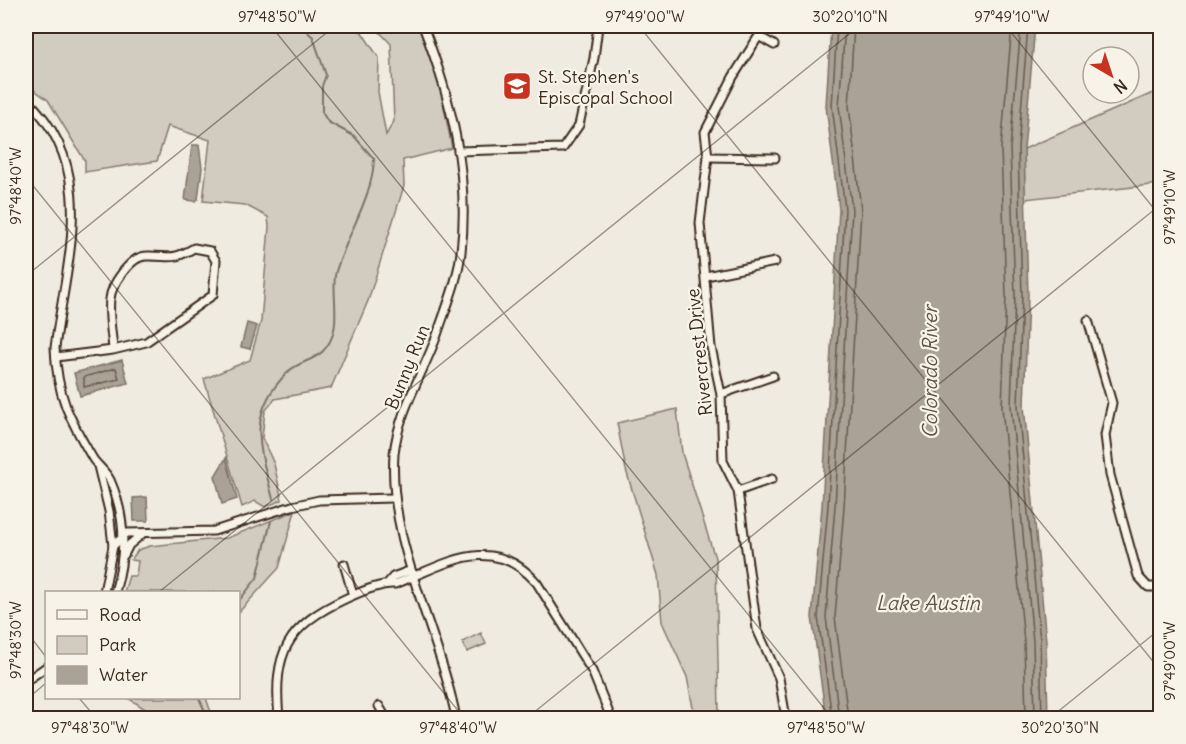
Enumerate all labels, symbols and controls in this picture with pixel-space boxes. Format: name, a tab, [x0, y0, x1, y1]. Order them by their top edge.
text: 97°48'50"W	[238, 7, 316, 26]
text: 97°49'00"W	[605, 7, 685, 26]
text: 30°20'10"N	[812, 7, 888, 26]
text: 97°49'10"W	[974, 7, 1050, 26]
north arrow	[1081, 45, 1141, 105]
place label: St. Stephen's Episcopal School	[538, 65, 673, 109]
school or university icon: St. Stephen's Episcopal School	[501, 70, 533, 102]
text: N	[1110, 75, 1131, 98]
text: 97°48'40"W	[6, 147, 25, 225]
text: 97°49'10"W	[1160, 169, 1179, 245]
street label: Rivercrest Drive	[681, 287, 717, 417]
water label: Colorado River	[917, 303, 942, 438]
street label: Bunny Run	[380, 321, 434, 413]
water label: Lake Austin	[876, 590, 980, 615]
legend	[45, 591, 240, 699]
text: 97°48'30"W	[6, 601, 25, 679]
text: Road	[99, 603, 142, 626]
text: 97°49'00"W	[1160, 621, 1179, 701]
text: Park	[99, 633, 136, 656]
text: Water	[99, 663, 149, 686]
text: 97°48'30"W	[51, 718, 129, 737]
text: 97°48'40"W	[419, 718, 497, 737]
text: 97°48'50"W	[787, 718, 865, 737]
text: 30°20'30"N	[1021, 718, 1099, 737]

